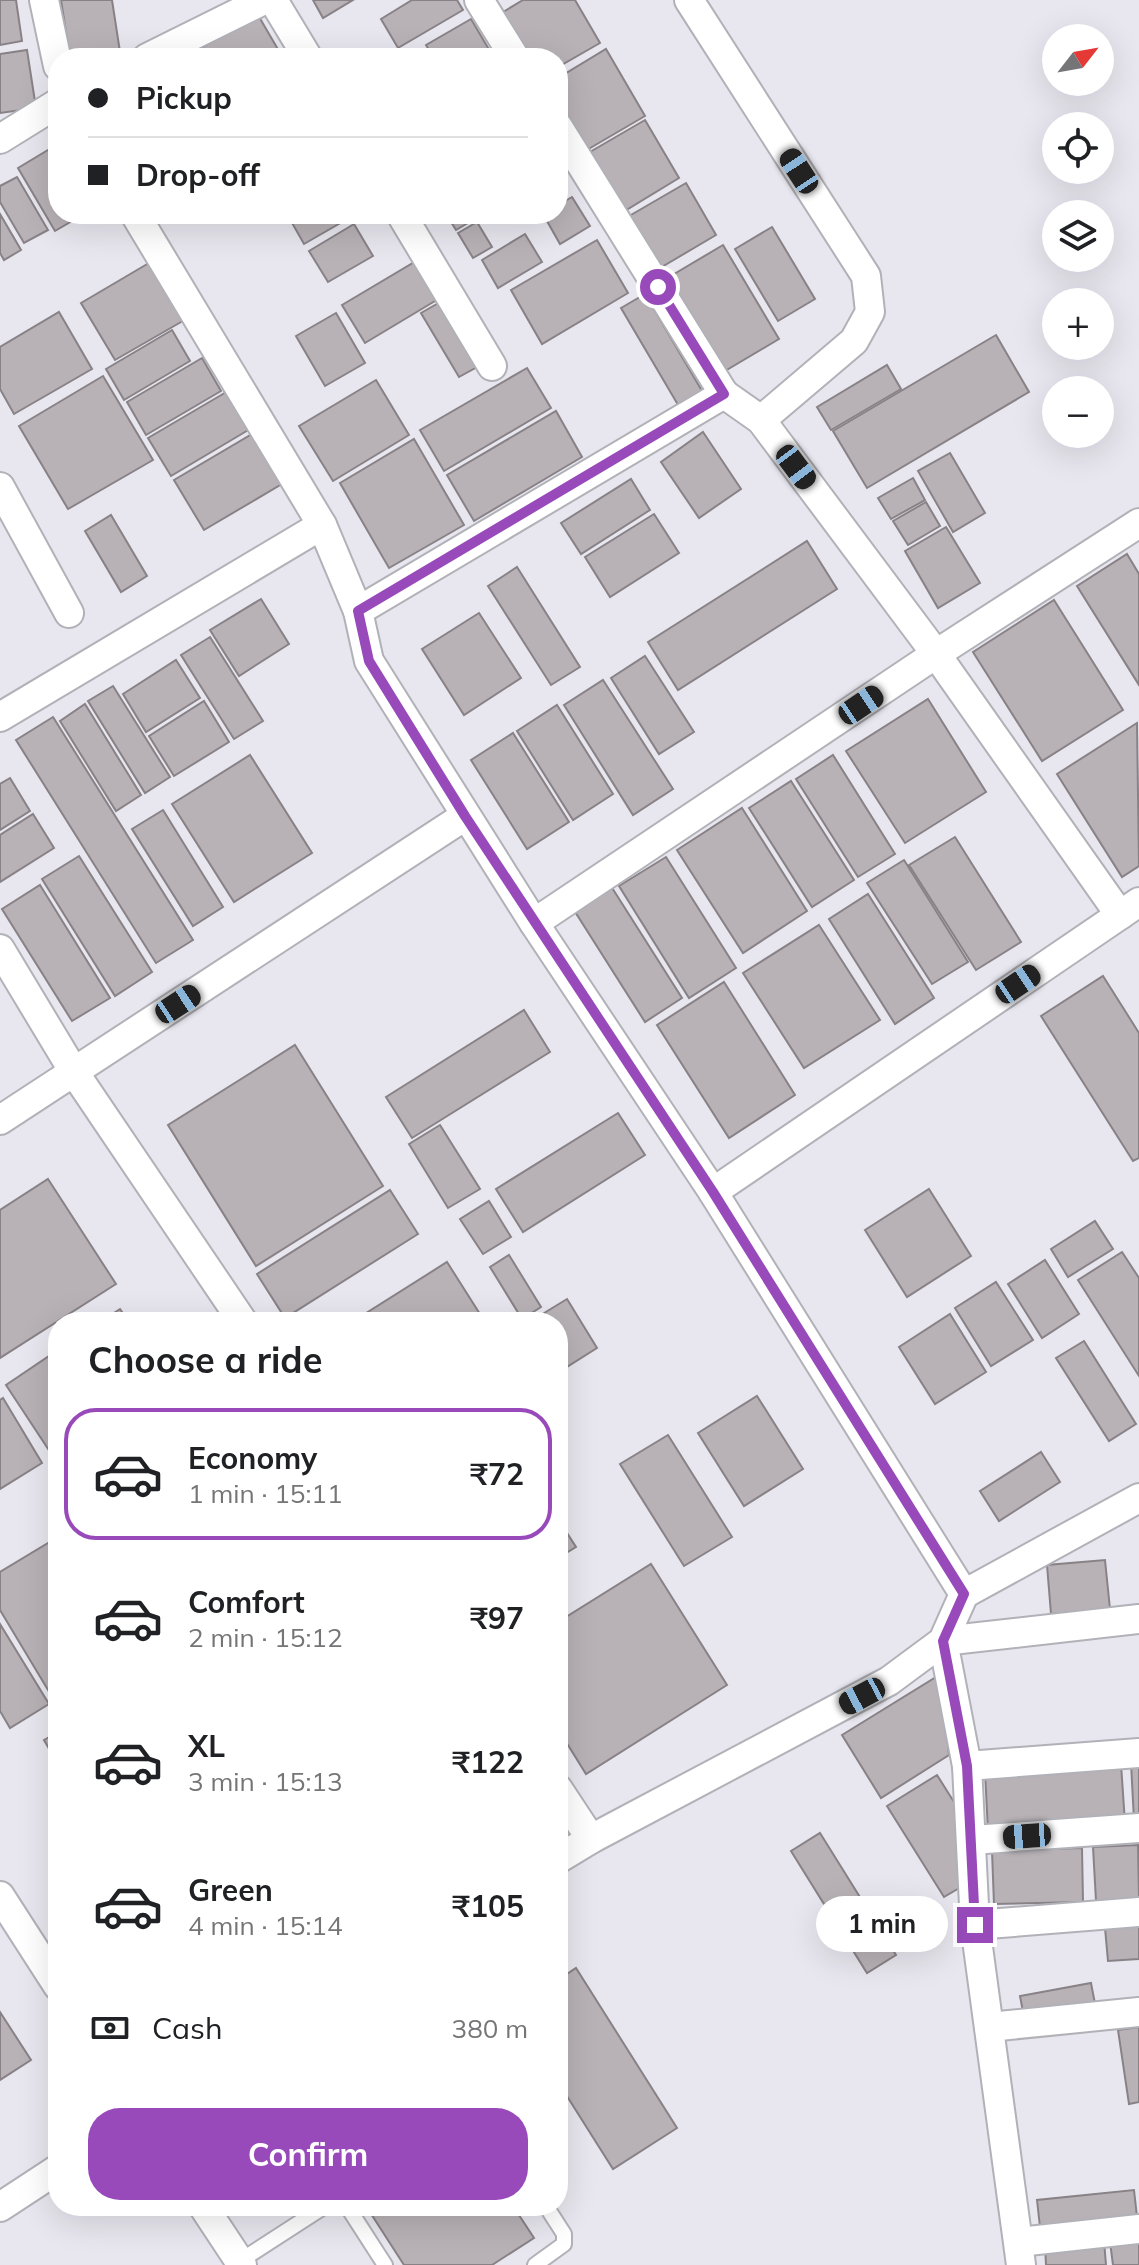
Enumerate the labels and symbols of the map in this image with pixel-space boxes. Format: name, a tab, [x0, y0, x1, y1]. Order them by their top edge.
north arrow	[1042, 24, 1114, 96]
car	[776, 144, 822, 198]
route start	[640, 269, 676, 305]
car	[772, 441, 820, 493]
car	[834, 682, 888, 728]
car	[991, 961, 1045, 1007]
car	[151, 981, 205, 1027]
car	[835, 1674, 889, 1718]
car	[1002, 1822, 1052, 1850]
callout: 1 min	[815, 1897, 947, 1953]
route end	[957, 1907, 993, 1943]

